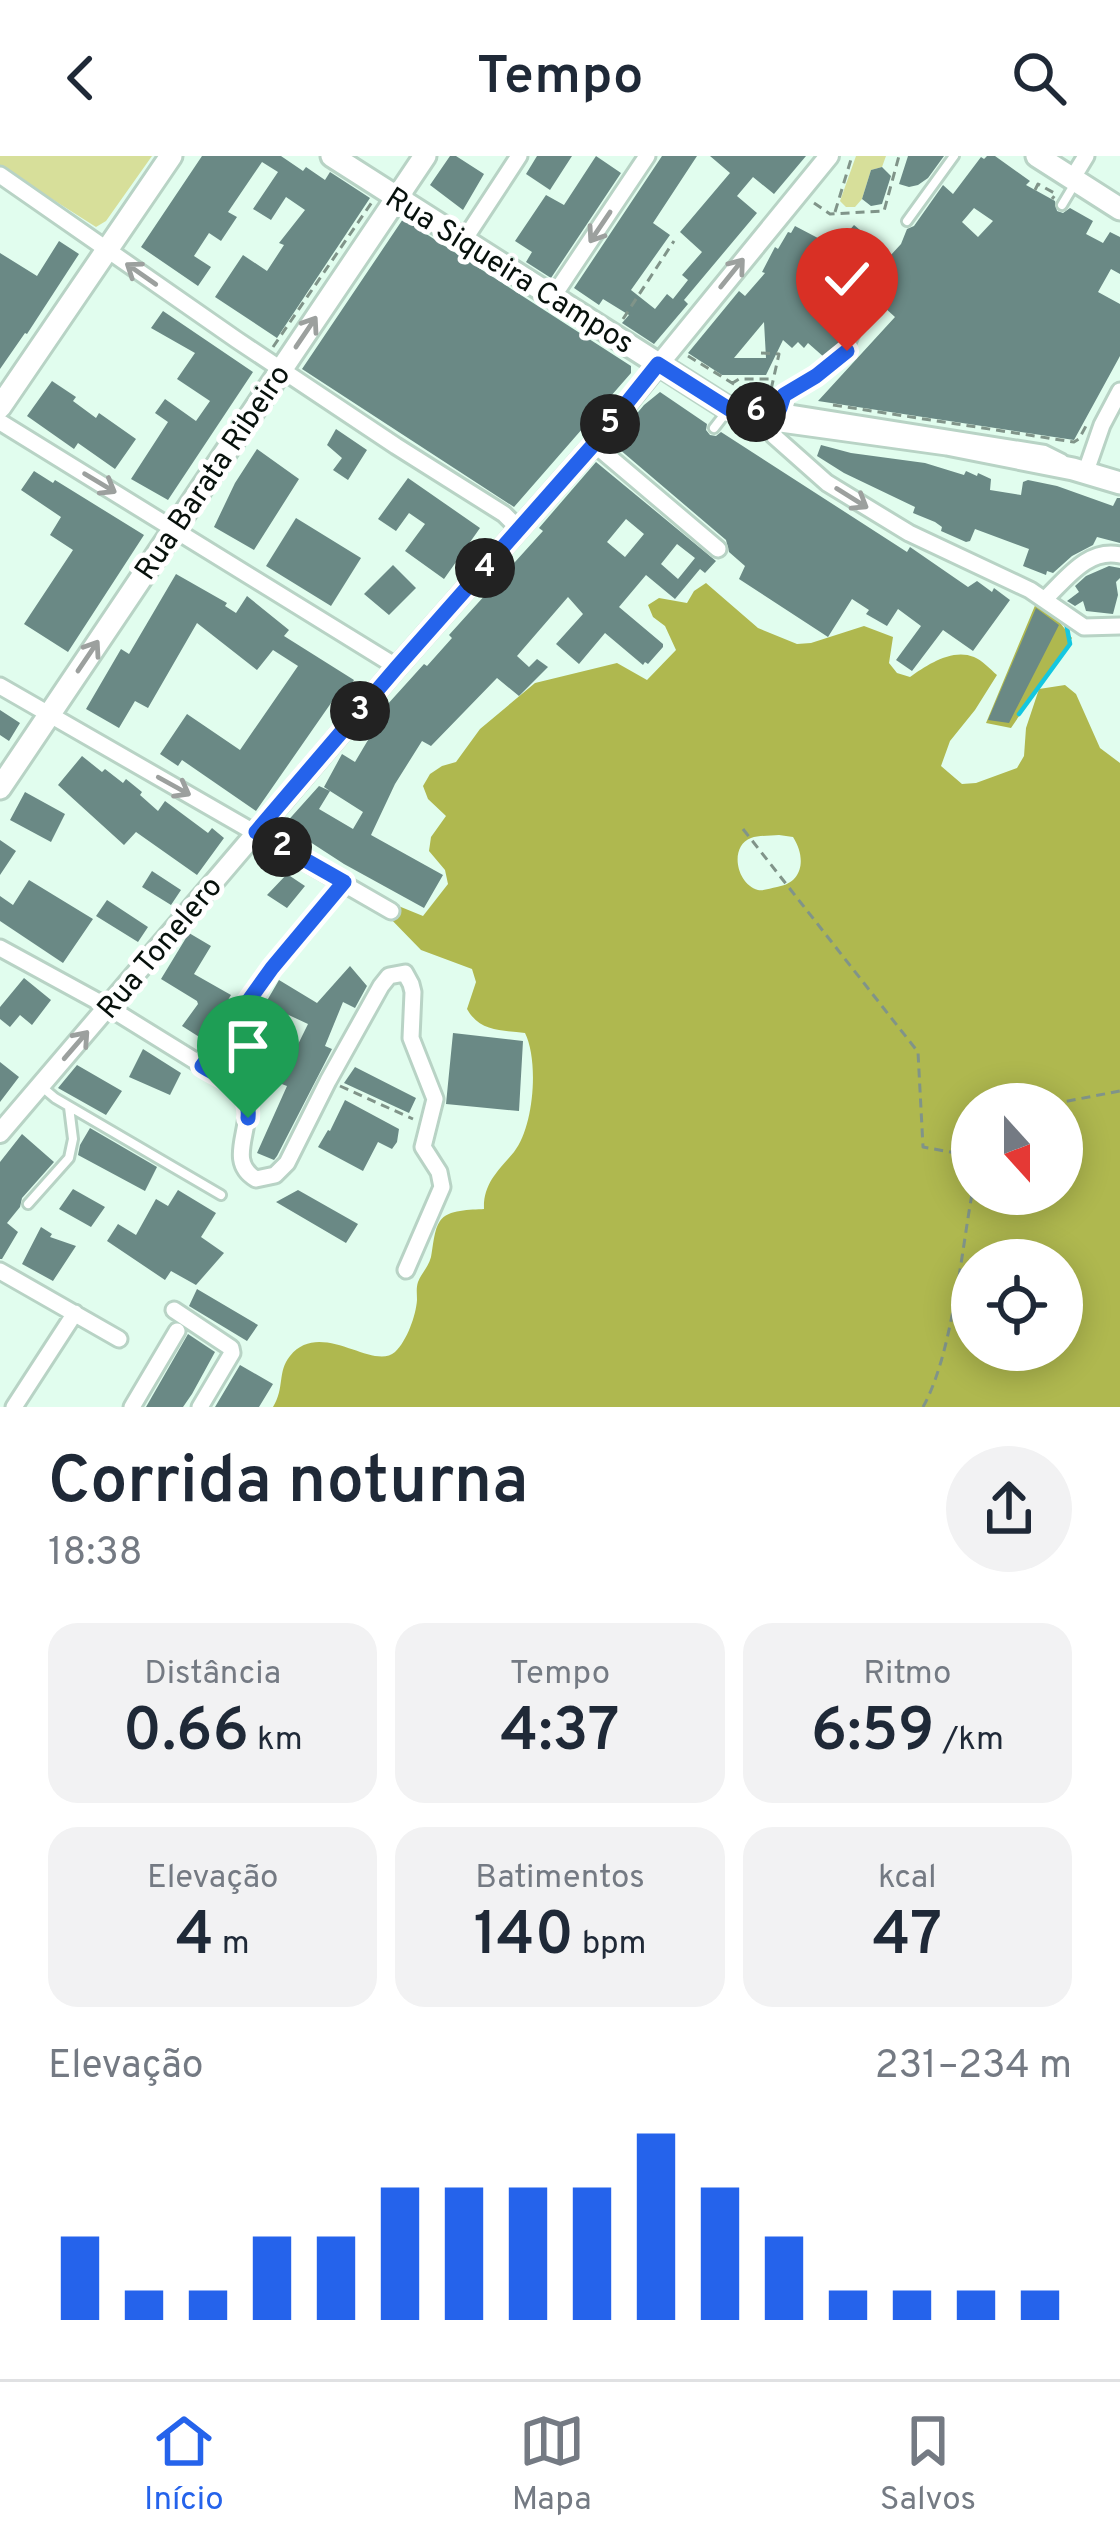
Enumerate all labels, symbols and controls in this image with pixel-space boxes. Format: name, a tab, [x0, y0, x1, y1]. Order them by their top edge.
text: Tempo	[477, 44, 643, 113]
icon: back	[48, 45, 114, 111]
icon: search	[1006, 45, 1072, 111]
street label: Rua Siqueira Campos	[378, 181, 640, 363]
one-way arrow	[587, 209, 612, 243]
pin	[796, 228, 898, 351]
icon: check	[814, 246, 880, 312]
one-way arrow	[718, 258, 744, 290]
one-way arrow	[124, 262, 158, 287]
one-way arrow	[293, 316, 318, 350]
street label: Rua Barata Ribeiro	[128, 359, 300, 588]
pin: 6	[726, 382, 786, 442]
text: 6	[746, 391, 766, 433]
pin: 5	[580, 394, 640, 454]
text: 5	[600, 403, 620, 445]
one-way arrow	[82, 471, 116, 495]
one-way arrow	[834, 486, 868, 510]
pin: 4	[455, 538, 515, 598]
text: 4	[474, 547, 496, 589]
one-way arrow	[76, 640, 101, 674]
pin: 3	[330, 681, 390, 741]
text: 3	[350, 690, 370, 732]
one-way arrow	[156, 775, 191, 799]
pin: 2	[252, 817, 312, 877]
text: 2	[272, 826, 292, 868]
street label: Rua Tonelero	[90, 870, 231, 1028]
pin	[197, 995, 299, 1118]
icon: arrive	[215, 1013, 281, 1079]
one-way arrow	[62, 1030, 90, 1060]
north arrow	[951, 1083, 1083, 1215]
map controls	[951, 1083, 1083, 1371]
button: locate	[951, 1239, 1083, 1371]
text: Corrida noturna	[48, 1443, 528, 1526]
button: share	[946, 1446, 1072, 1572]
text: 18:38	[48, 1530, 142, 1579]
text: Distância	[144, 1654, 281, 1696]
text: Tempo	[510, 1654, 610, 1696]
text: Ritmo	[863, 1654, 952, 1696]
text: 0.66	[123, 1696, 249, 1772]
text: 4:37	[500, 1696, 620, 1772]
text: 6:59	[811, 1696, 935, 1772]
text: km	[249, 1720, 303, 1762]
text: /km	[935, 1720, 1004, 1762]
text: Elevação	[147, 1858, 278, 1900]
text: Batimentos	[475, 1858, 645, 1900]
text: kcal	[878, 1858, 937, 1900]
text: 4	[176, 1900, 214, 1976]
text: 140	[474, 1900, 574, 1976]
text: 47	[872, 1900, 942, 1976]
text: m	[214, 1924, 250, 1966]
text: bpm	[574, 1924, 646, 1966]
text: Elevação	[48, 2043, 203, 2092]
text: 231–234 m	[875, 2043, 1072, 2092]
tab: Início	[144, 2408, 224, 2522]
tab: Mapa	[512, 2408, 592, 2522]
tab: Salvos	[880, 2408, 976, 2522]

